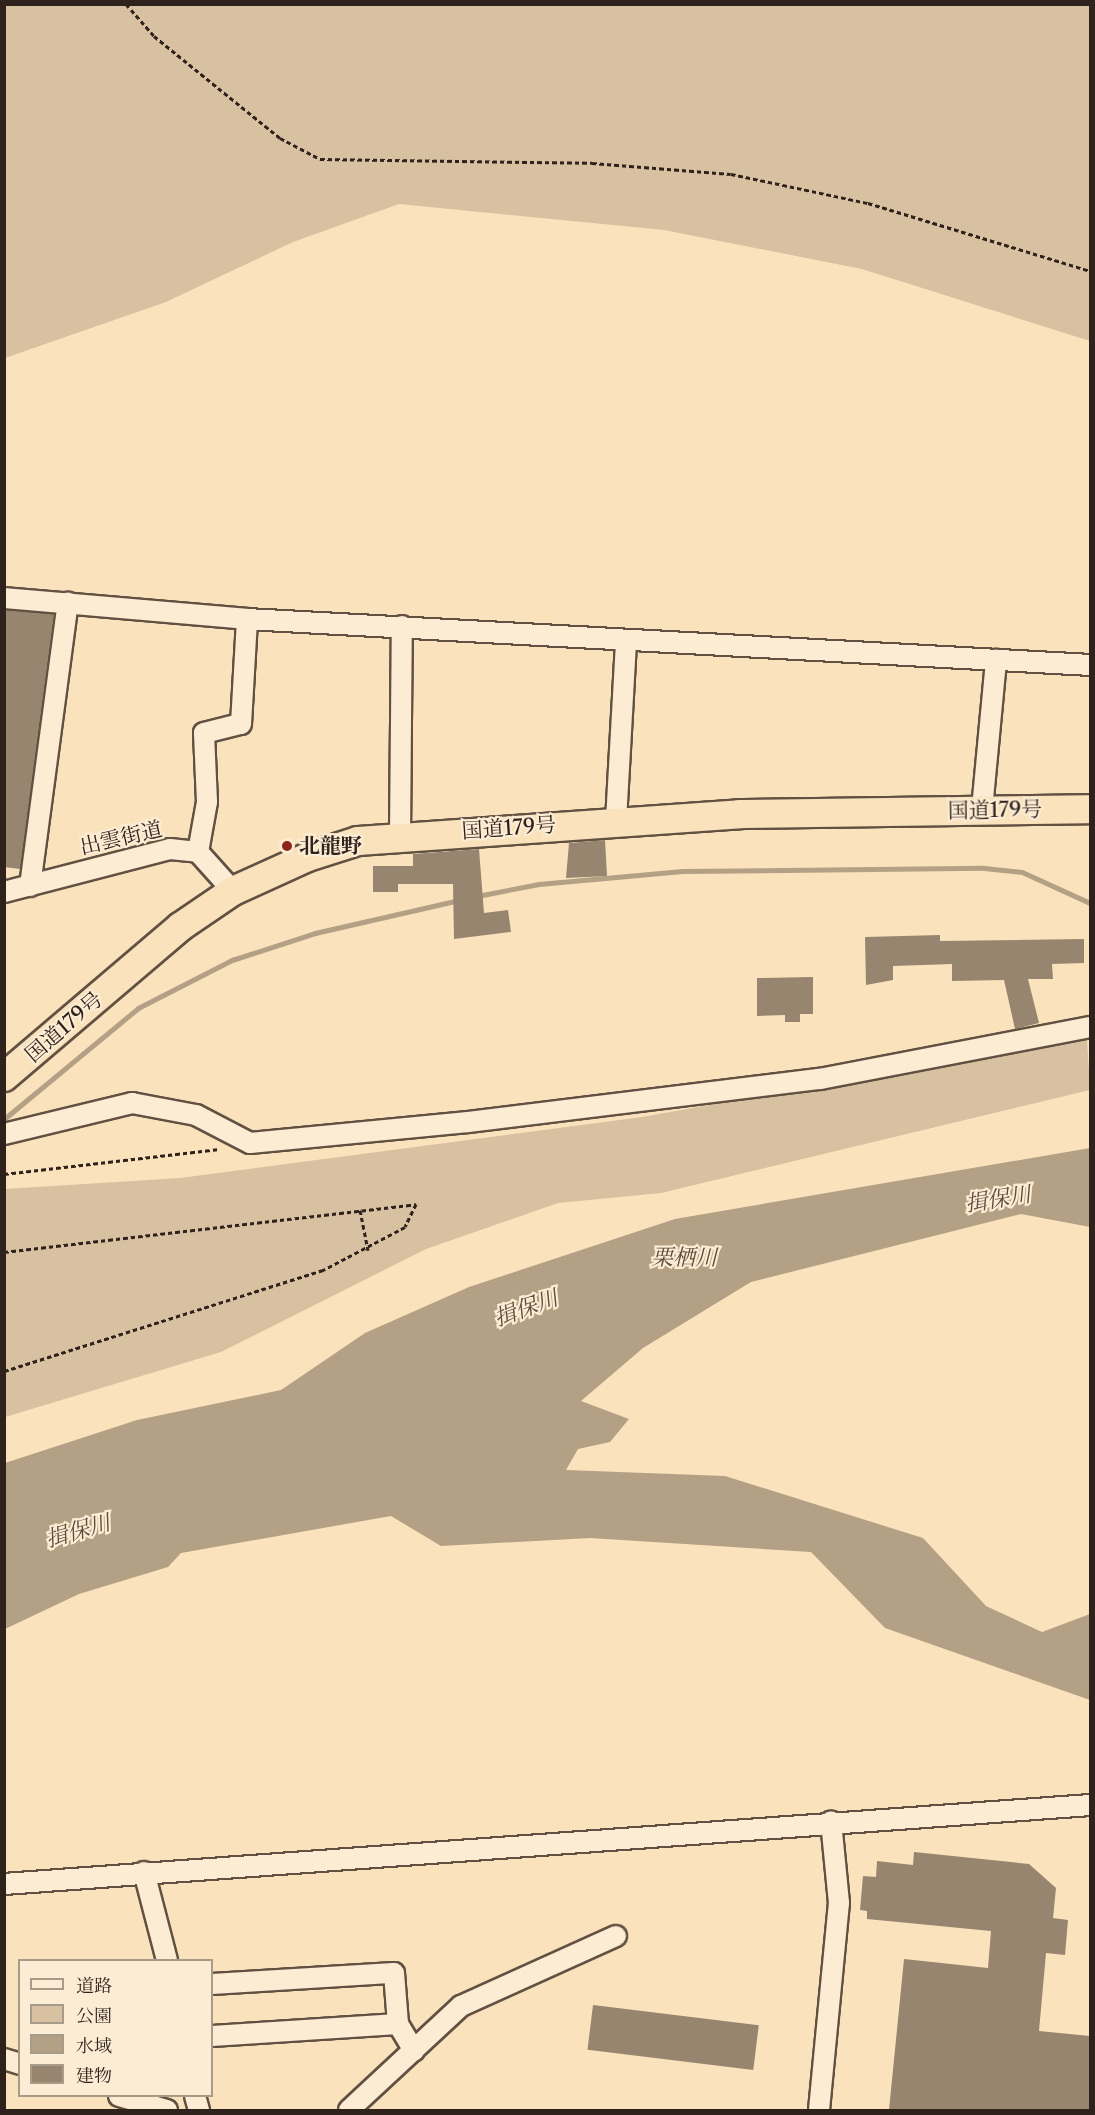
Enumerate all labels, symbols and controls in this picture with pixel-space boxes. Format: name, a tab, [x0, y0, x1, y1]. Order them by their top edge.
street label: 国道179号	[948, 797, 1042, 823]
street label: 国道179号	[461, 812, 557, 844]
street label: 出雲街道	[77, 816, 165, 860]
place label: 北龍野	[299, 833, 362, 859]
marker: 北龍野	[280, 839, 294, 853]
street label: 国道179号	[20, 986, 108, 1068]
water label: 揖保川	[963, 1181, 1033, 1217]
water label: 栗栖川	[651, 1245, 717, 1271]
water label: 揖保川	[490, 1284, 562, 1332]
water label: 揖保川	[43, 1509, 113, 1553]
legend	[18, 1959, 213, 2097]
text: 道路	[76, 1975, 112, 1997]
text: 公園	[76, 2005, 112, 2027]
text: 水域	[76, 2035, 112, 2057]
text: 建物	[76, 2065, 112, 2087]

